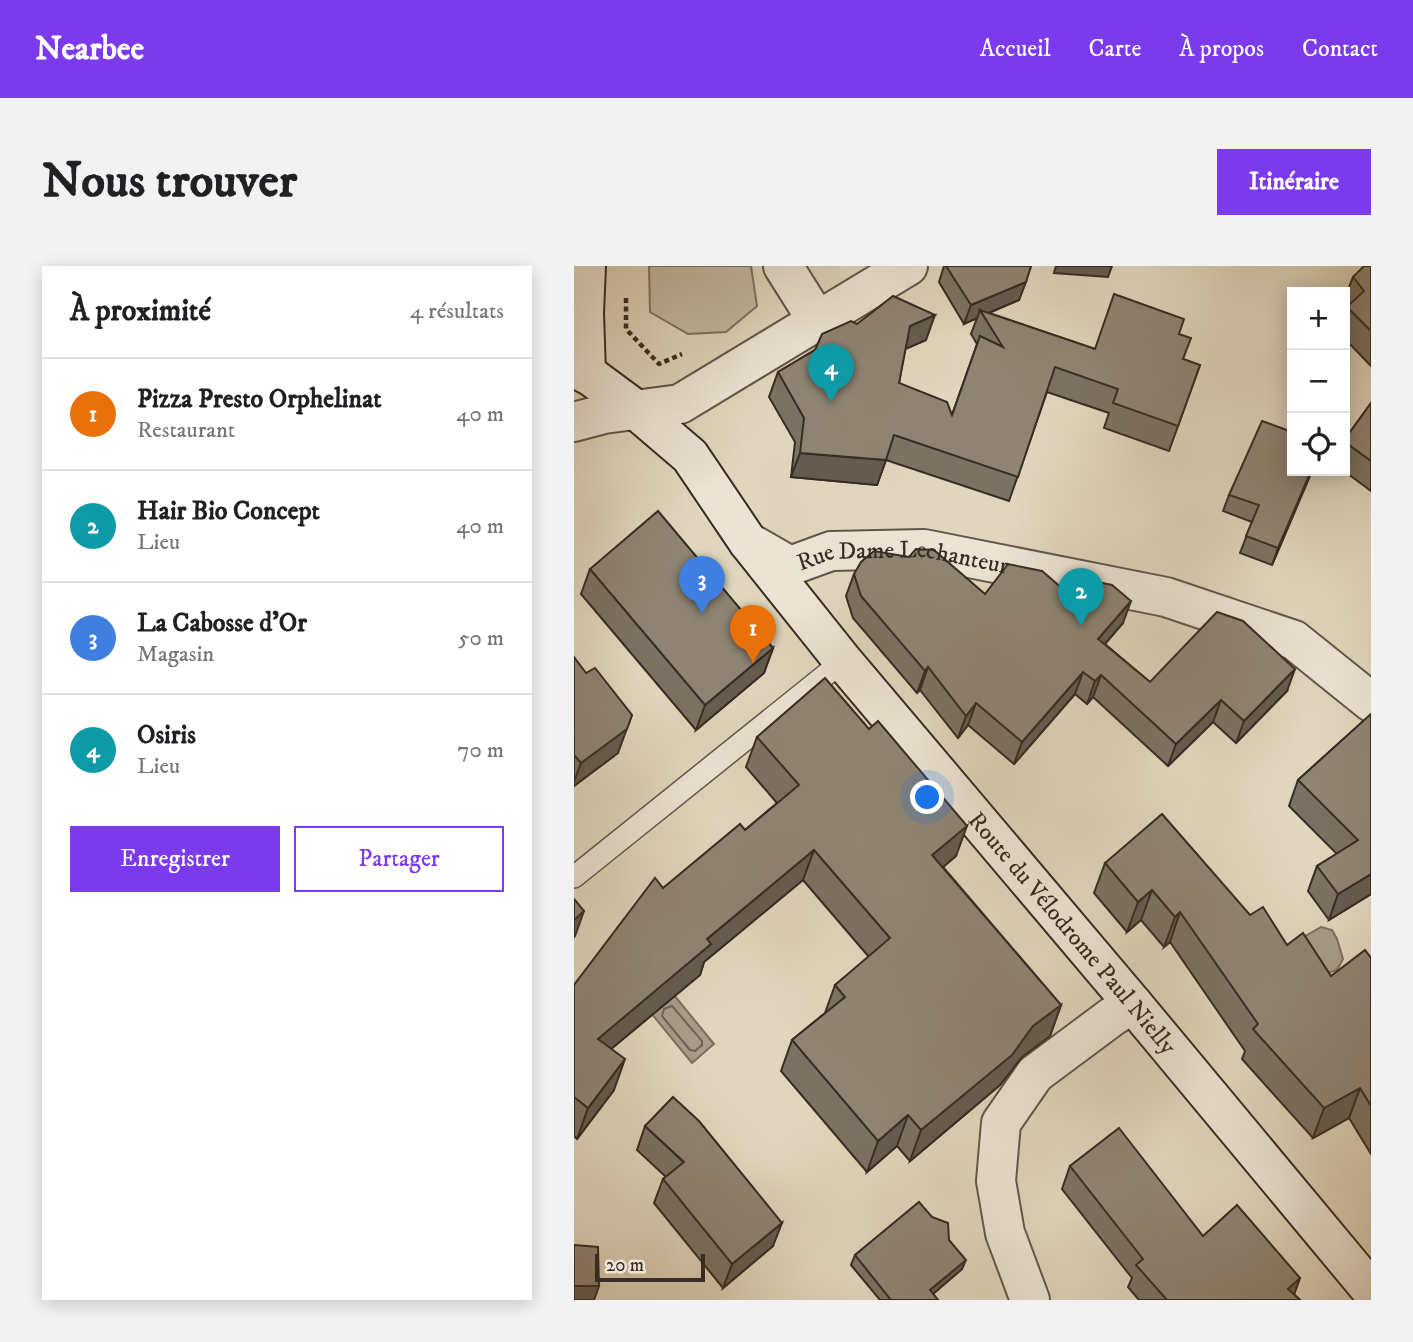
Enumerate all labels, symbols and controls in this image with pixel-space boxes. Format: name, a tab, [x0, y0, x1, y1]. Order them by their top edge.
text: Nearbee	[35, 29, 144, 70]
text: Accueil	[980, 34, 1051, 64]
text: Carte	[1089, 34, 1141, 64]
text: À propos	[1179, 34, 1264, 64]
text: Contact	[1302, 34, 1378, 64]
button: Itinéraire	[1217, 149, 1371, 215]
text: Nous trouver	[42, 151, 297, 213]
map controls	[1287, 287, 1350, 476]
button: +	[1287, 287, 1350, 350]
text: À proximité	[70, 293, 211, 330]
text: 4 résultats	[410, 297, 504, 326]
pin: 4	[808, 344, 854, 402]
button: −	[1287, 350, 1350, 413]
text: Pizza Presto Orphelinat	[137, 383, 382, 416]
text: 1	[89, 400, 97, 429]
text: 40 m	[456, 400, 504, 429]
button: locate	[1287, 413, 1350, 476]
text: Restaurant	[137, 416, 235, 445]
text: Hair Bio Concept	[137, 495, 320, 528]
text: 2	[87, 512, 99, 541]
text: 40 m	[456, 512, 504, 541]
text: Lieu	[137, 528, 180, 557]
street label: Rue Dame Lechanteur	[793, 535, 1011, 582]
pin: 3	[679, 556, 725, 614]
pin: 2	[1058, 568, 1104, 626]
pin: 1	[730, 605, 776, 663]
text: La Cabosse d'Or	[137, 607, 307, 640]
text: 3	[89, 624, 97, 653]
text: 50 m	[458, 624, 504, 653]
text: Magasin	[137, 640, 214, 669]
text: Osiris	[137, 719, 196, 752]
text: 4	[86, 736, 100, 765]
text: 70 m	[457, 736, 504, 765]
text: Lieu	[137, 752, 180, 781]
your location	[910, 780, 944, 814]
street label: Route du Vélodrome Paul Nielly	[961, 806, 1183, 1061]
button: Enregistrer	[70, 826, 280, 892]
button: Partager	[294, 826, 504, 892]
scale bar	[595, 1251, 705, 1283]
text: 20 m	[606, 1254, 644, 1277]

